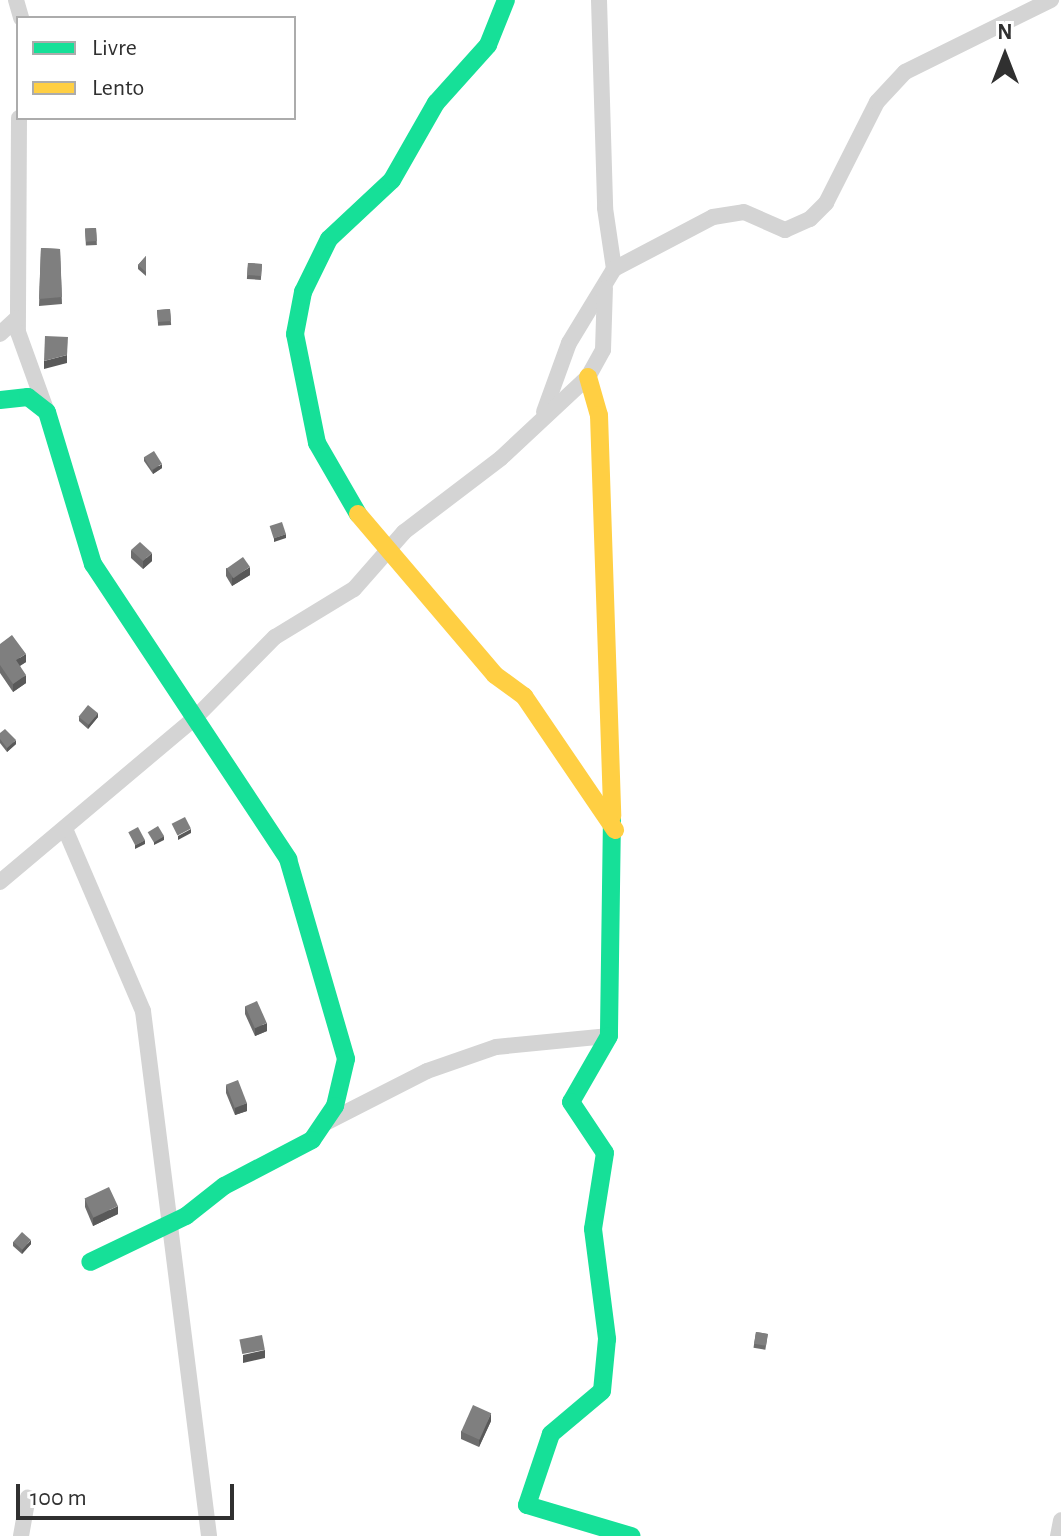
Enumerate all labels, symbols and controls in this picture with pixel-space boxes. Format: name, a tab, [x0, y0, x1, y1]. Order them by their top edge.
legend	[16, 16, 296, 120]
north arrow	[965, 16, 1045, 96]
text: N	[997, 21, 1013, 43]
text: Livre	[92, 36, 137, 60]
text: Lento	[92, 76, 144, 100]
scale bar	[20, 1468, 238, 1518]
text: 100 m	[30, 1486, 87, 1510]

